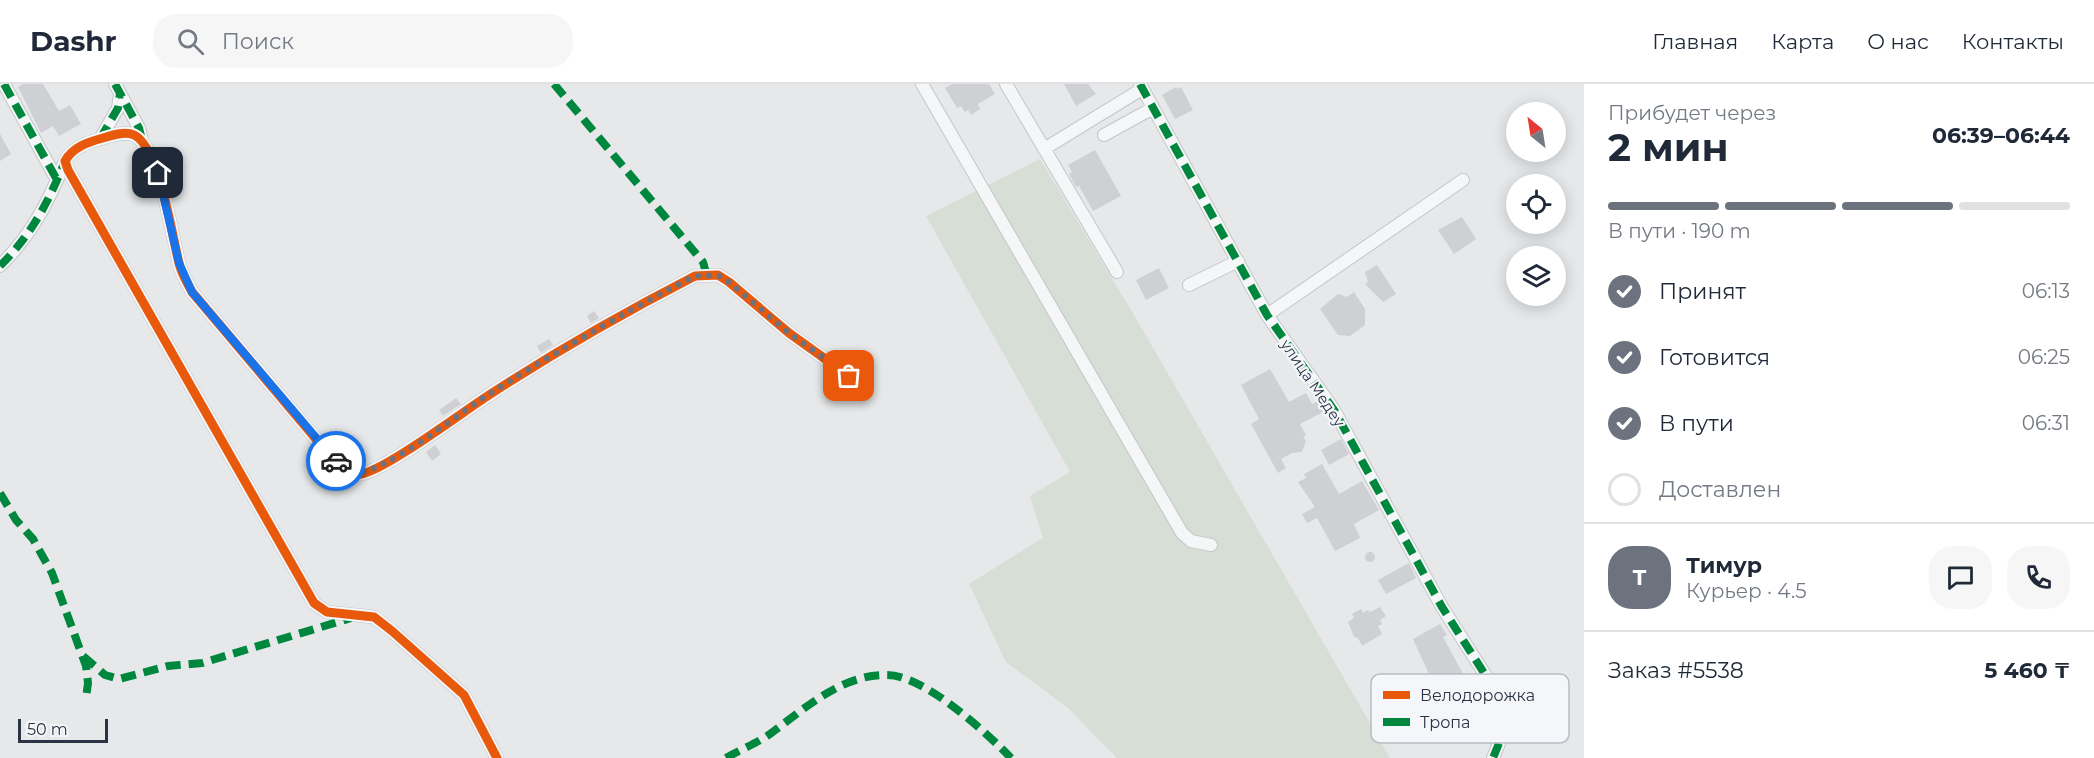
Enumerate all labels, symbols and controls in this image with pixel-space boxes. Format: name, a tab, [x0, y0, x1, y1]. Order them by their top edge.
search box	[153, 14, 573, 68]
text: Dashr	[30, 24, 117, 58]
icon: search	[174, 25, 207, 58]
text: Поиск	[222, 28, 294, 55]
text: Главная	[1652, 29, 1738, 54]
text: Карта	[1771, 29, 1834, 54]
text: О нас	[1867, 29, 1929, 54]
text: Контакты	[1962, 29, 2064, 54]
text: Прибудет через	[1608, 101, 1776, 125]
north arrow	[1506, 102, 1566, 162]
map controls	[1506, 102, 1566, 306]
text: 06:39–06:44	[1932, 122, 2070, 149]
text: 2 мин	[1608, 123, 1729, 171]
pin	[132, 147, 183, 198]
icon: home	[141, 156, 174, 189]
button: locate	[1506, 174, 1566, 234]
text: В пути · 190 m	[1608, 219, 1751, 243]
button: layers	[1506, 246, 1566, 306]
icon: check	[1608, 275, 1641, 308]
text: Принят	[1659, 278, 1746, 305]
text: 06:13	[2022, 279, 2070, 303]
street label: улица Медеу	[1276, 335, 1350, 431]
icon: check	[1608, 341, 1641, 374]
text: Готовится	[1659, 344, 1770, 371]
text: 06:25	[2018, 345, 2070, 369]
pin	[823, 350, 874, 401]
icon: bag	[832, 359, 865, 392]
icon: check	[1608, 407, 1641, 440]
text: В пути	[1659, 410, 1734, 437]
text: 06:31	[2022, 411, 2070, 435]
courier	[306, 431, 366, 491]
icon: car	[320, 445, 353, 478]
text: Доставлен	[1659, 476, 1781, 503]
button: chat	[1929, 546, 1992, 609]
button: phone	[2007, 546, 2070, 609]
text: Тимур	[1686, 552, 1762, 579]
text: Т	[1632, 564, 1647, 591]
text: Курьер · 4.5	[1686, 579, 1806, 603]
text: Заказ #5538	[1608, 657, 1744, 684]
text: 5 460 ₸	[1984, 657, 2070, 684]
legend	[1371, 674, 1569, 743]
text: Велодорожка	[1420, 686, 1535, 705]
text: Тропа	[1420, 713, 1470, 732]
scale bar	[18, 716, 108, 744]
text: 50 m	[27, 720, 68, 739]

